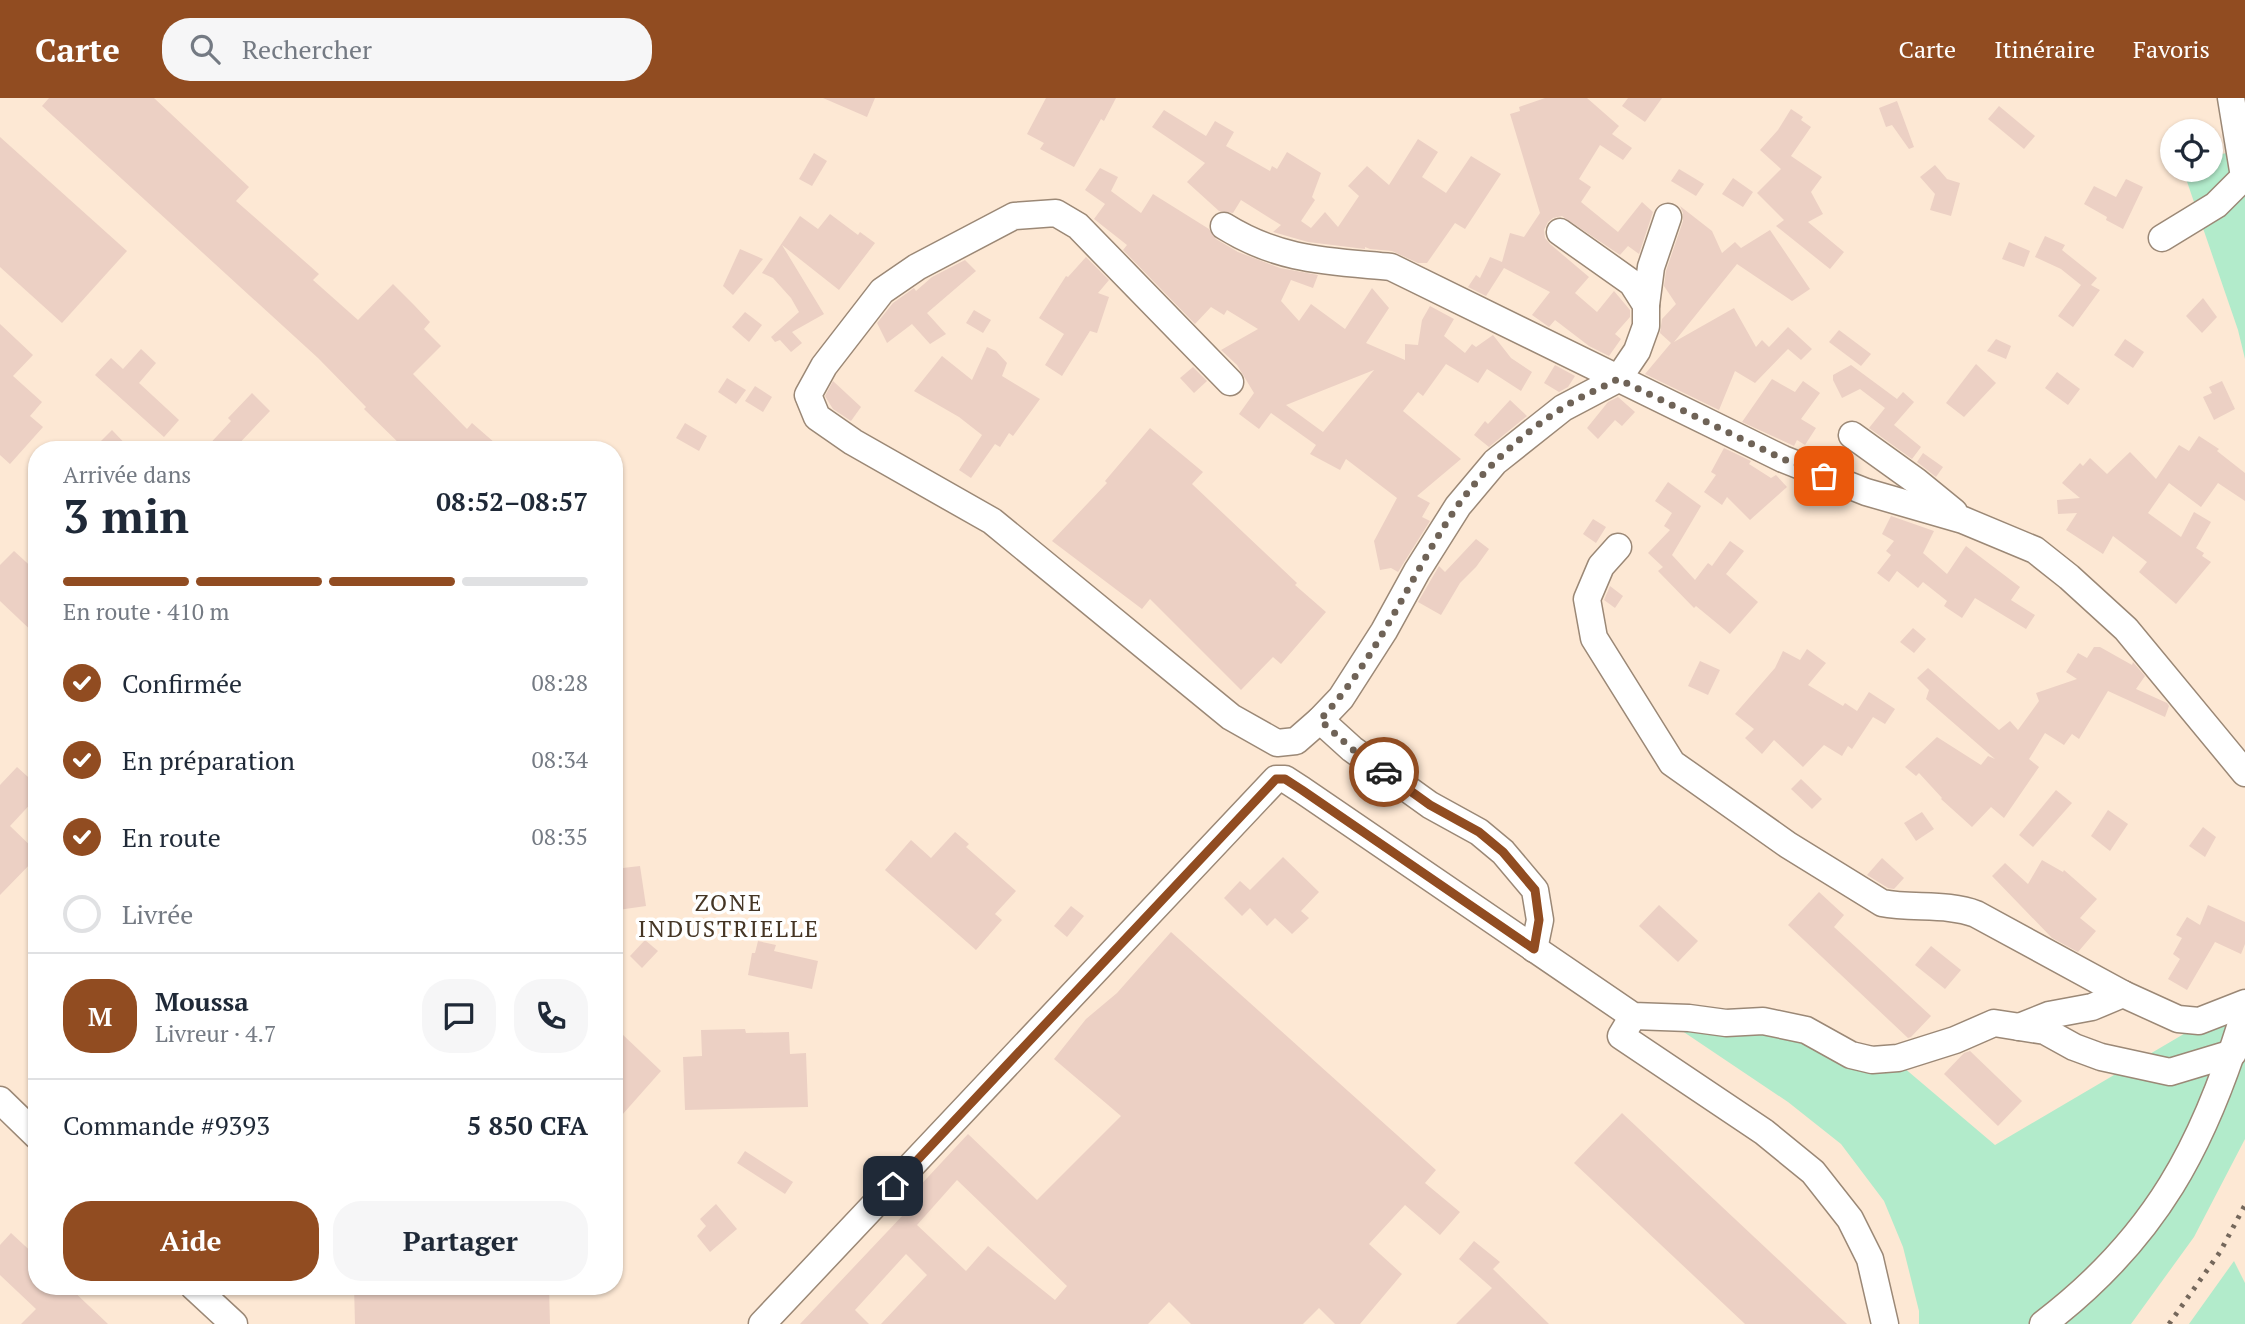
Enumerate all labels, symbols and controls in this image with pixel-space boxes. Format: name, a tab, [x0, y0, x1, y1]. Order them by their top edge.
search box	[162, 18, 652, 81]
text: Carte	[35, 28, 120, 71]
icon: search	[186, 30, 224, 68]
text: Rechercher	[242, 32, 372, 66]
text: Carte	[1898, 33, 1956, 65]
text: Itinéraire	[1994, 33, 2095, 65]
text: Favoris	[2133, 33, 2210, 65]
map controls	[2160, 119, 2223, 182]
button: locate	[2160, 119, 2223, 182]
pin	[1794, 446, 1854, 506]
icon: bag	[1805, 457, 1843, 495]
text: Arrivée dans	[63, 459, 191, 490]
text: 08:52–08:57	[436, 484, 588, 518]
text: 3 min	[63, 485, 189, 546]
text: En route · 410 m	[63, 596, 229, 627]
icon: check	[63, 664, 101, 702]
text: Confirmée	[122, 666, 242, 700]
text: 08:28	[531, 667, 588, 698]
courier	[1349, 737, 1419, 807]
icon: check	[63, 741, 101, 779]
text: En préparation	[122, 743, 295, 777]
text: 08:34	[531, 744, 588, 775]
icon: car	[1365, 753, 1403, 791]
icon: check	[63, 818, 101, 856]
text: En route	[122, 820, 221, 854]
text: 08:35	[531, 821, 588, 852]
district label: ZONE INDUSTRIELLE	[638, 887, 820, 944]
text: Livrée	[122, 897, 193, 931]
button: chat	[422, 979, 496, 1053]
button: phone	[514, 979, 588, 1053]
text: Moussa	[155, 984, 249, 1018]
text: M	[88, 999, 112, 1033]
text: Livreur · 4.7	[155, 1018, 276, 1049]
text: Commande #9393	[63, 1108, 270, 1142]
text: 5 850 CFA	[467, 1108, 588, 1142]
pin	[863, 1156, 923, 1216]
icon: home	[874, 1167, 912, 1205]
button: Aide	[63, 1201, 319, 1281]
button: Partager	[333, 1201, 588, 1281]

